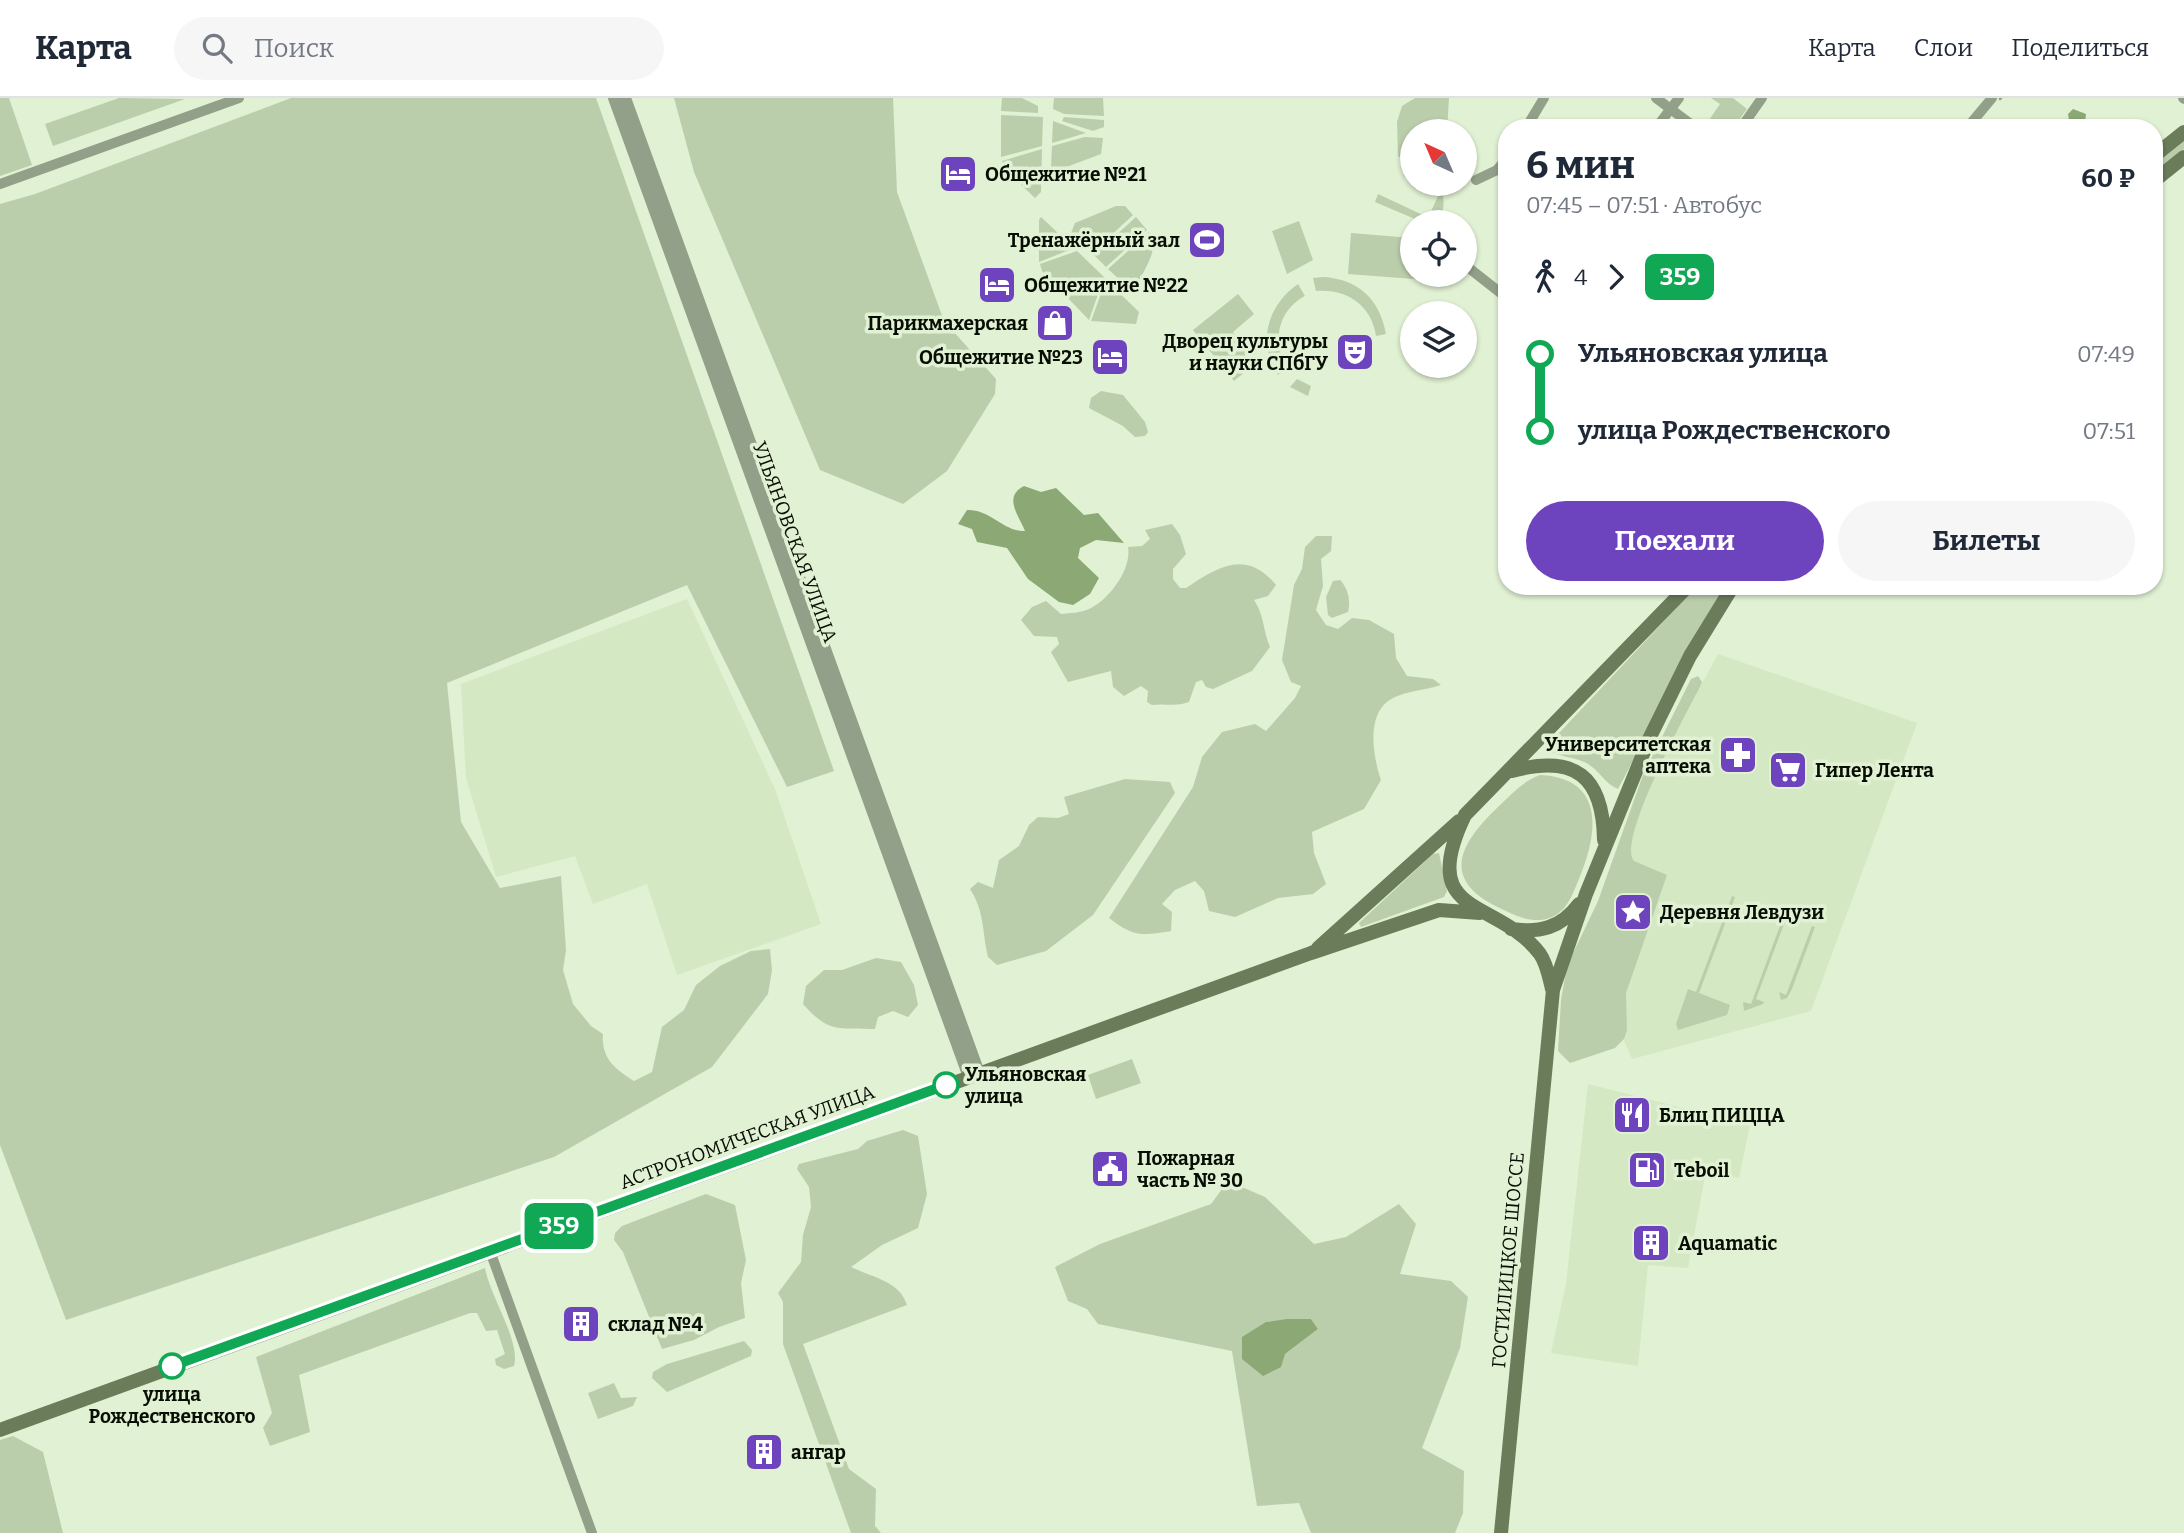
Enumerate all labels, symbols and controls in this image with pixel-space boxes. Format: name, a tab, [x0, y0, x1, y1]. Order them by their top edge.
search box	[174, 17, 664, 80]
text: Карта	[35, 28, 132, 68]
icon: search	[198, 29, 236, 67]
text: Поиск	[254, 33, 334, 64]
text: Карта	[1808, 34, 1876, 62]
text: Слои	[1914, 34, 1973, 62]
text: Поделиться	[2011, 34, 2149, 62]
north arrow	[1400, 119, 1477, 196]
map controls	[1400, 119, 1477, 378]
text: 6 мин	[1526, 142, 1635, 188]
hotel icon: Общежитие №21	[937, 153, 979, 195]
place label: Общежитие №21	[985, 163, 1147, 186]
text: 60 ₽	[2081, 163, 2135, 194]
text: 07:45 – 07:51 · Автобус	[1526, 191, 1762, 219]
button: locate	[1400, 210, 1477, 287]
sports icon: Тренажёрный зал	[1186, 219, 1228, 261]
place label: Тренажёрный зал	[1008, 229, 1180, 252]
icon: walk	[1526, 258, 1564, 296]
icon: forward	[1597, 258, 1635, 296]
text: 4	[1574, 263, 1587, 291]
text: 359	[1659, 263, 1700, 291]
hotel icon: Общежитие №22	[976, 264, 1018, 306]
place label: Общежитие №22	[1024, 274, 1188, 297]
button: layers	[1400, 301, 1477, 378]
shop icon: Парикмахерская	[1034, 302, 1076, 344]
place label: Парикмахерская	[868, 312, 1028, 335]
place label: Дворец культуры и науки СПбГУ	[1162, 330, 1329, 375]
theatre icon: Дворец культуры и науки СПбГУ	[1334, 331, 1376, 373]
hotel icon: Общежитие №23	[1089, 336, 1131, 378]
text: Ульяновская улица	[1578, 338, 1828, 369]
text: 07:49	[2077, 340, 2135, 368]
place label: Общежитие №23	[919, 346, 1083, 369]
text: улица Рождественского	[1578, 415, 1890, 446]
text: 07:51	[2083, 417, 2135, 445]
street label: УЛЬЯНОВСКАЯ УЛИЦА	[748, 438, 842, 646]
button: Поехали	[1526, 501, 1824, 581]
button: Билеты	[1838, 501, 2135, 581]
place label: Университетская аптека	[1545, 733, 1711, 778]
pharmacy icon: Университетская аптека	[1717, 734, 1759, 776]
supermarket icon: Гипер Лента	[1767, 749, 1809, 791]
place label: Гипер Лента	[1815, 759, 1934, 782]
place icon: Деревня Левдузи	[1612, 891, 1654, 933]
place label: Деревня Левдузи	[1660, 901, 1824, 924]
place label: Ульяновская улица	[964, 1063, 1086, 1108]
marker: Ульяновская улица	[933, 1072, 959, 1098]
street label: АСТРОНОМИЧЕСКАЯ УЛИЦА	[616, 1080, 878, 1194]
restaurant icon: Блиц ПИЦЦА	[1611, 1094, 1653, 1136]
place label: Блиц ПИЦЦА	[1659, 1104, 1785, 1127]
place label: Пожарная часть № 30	[1137, 1147, 1243, 1192]
public building icon: Пожарная часть № 30	[1089, 1148, 1131, 1190]
fuel station icon: Teboil	[1626, 1149, 1668, 1191]
street label: ГОСТИЛИЦКОЕ ШОССЕ	[1487, 1151, 1529, 1369]
place label: Teboil	[1674, 1159, 1729, 1182]
line badge: 359	[519, 1203, 599, 1249]
text: 359	[539, 1212, 579, 1240]
building icon: Aquamatic	[1630, 1222, 1672, 1264]
place label: Aquamatic	[1678, 1232, 1777, 1255]
building icon: склад №4	[560, 1303, 602, 1345]
place label: склад №4	[608, 1313, 703, 1336]
marker: улица Рождественского	[159, 1353, 185, 1379]
place label: улица Рождественского	[88, 1383, 256, 1428]
building icon: ангар	[743, 1431, 785, 1473]
place label: ангар	[791, 1441, 846, 1464]

